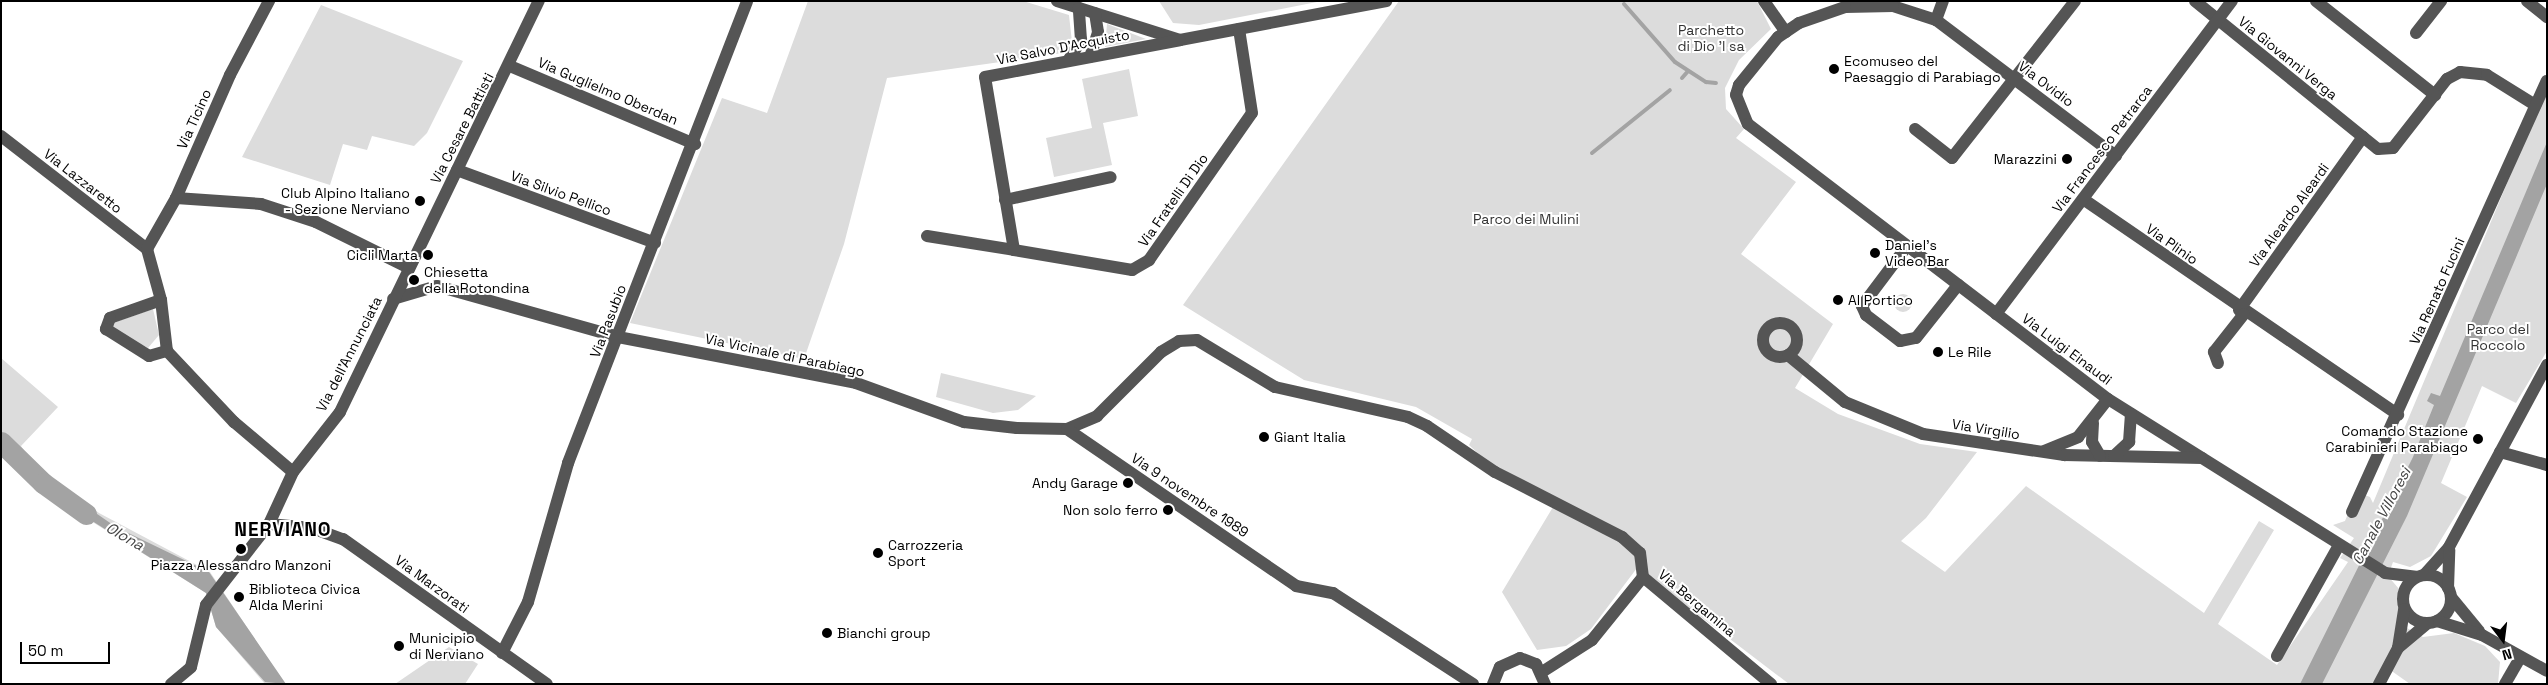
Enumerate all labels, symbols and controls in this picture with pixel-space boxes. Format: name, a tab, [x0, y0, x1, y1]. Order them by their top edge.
street label: Via Giovanni Verga	[2235, 13, 2341, 103]
park label: Parchetto di Dio 'l sa	[1678, 22, 1744, 54]
street label: Via Salvo D'Acquisto	[995, 26, 1131, 68]
place label: Ecomuseo del Paesaggio di Parabiago	[1844, 53, 2001, 85]
street label: Via Guglielmo Oberdan	[535, 54, 681, 128]
street label: Via Ovidio	[2015, 58, 2077, 110]
marker: Ecomuseo del Paesaggio di Parabiago	[1828, 63, 1840, 75]
street label: Via Cesare Battisti	[427, 70, 497, 186]
street label: Via Francesco Petrarca	[2049, 82, 2155, 216]
street label: Via Ticino	[173, 86, 215, 152]
street label: Via Lazzaretto	[40, 145, 126, 217]
street label: Via Fratelli Di Dio	[1135, 150, 1211, 250]
place label: Marazzini	[1994, 151, 2057, 167]
marker: Marazzini	[2061, 153, 2073, 165]
street label: Via Aleardo Aleardi	[2246, 160, 2332, 270]
street label: Via Silvio Pellico	[508, 167, 614, 219]
place label: Club Alpino Italiano - Sezione Nerviano	[281, 185, 410, 218]
marker: Club Alpino Italiano - Sezione Nerviano	[414, 195, 426, 207]
park label: Parco dei Mulini	[1473, 211, 1579, 227]
street label: Via Plinio	[2143, 220, 2201, 268]
street label: Via Renato Fucini	[2406, 235, 2468, 347]
place label: Daniel's Video Bar	[1885, 237, 1949, 270]
place label: Cicli Marta	[347, 247, 418, 263]
marker: Daniel's Video Bar	[1869, 247, 1881, 259]
marker: Cicli Marta	[422, 249, 434, 261]
place label: Chiesetta della Rotondina	[424, 264, 530, 296]
marker: Chiesetta della Rotondina	[408, 274, 420, 286]
street label: Via Pasubio	[586, 282, 630, 360]
place label: Al Portico	[1848, 292, 1913, 308]
street label: Via dell'Annunciata	[313, 294, 385, 414]
marker: Al Portico	[1832, 294, 1844, 306]
street label: Via Luigi Einaudi	[2019, 310, 2115, 388]
park label: Parco del Roccolo	[2467, 321, 2529, 354]
street label: Via Vicinale di Parabiago	[704, 330, 866, 380]
place label: Le Rile	[1948, 344, 1991, 360]
marker: Le Rile	[1932, 346, 1944, 358]
street label: Via Virgilio	[1951, 415, 2021, 443]
place label: Comando Stazione Carabinieri Parabiago	[2325, 423, 2468, 456]
place label: Giant Italia	[1274, 429, 1346, 445]
marker: Giant Italia	[1258, 431, 1270, 443]
marker: Comando Stazione Carabinieri Parabiago	[2472, 433, 2484, 445]
street label: Via 9 novembre 1989	[1128, 449, 1252, 541]
water label: Canale Villoresi	[2348, 464, 2414, 568]
place label: Andy Garage	[1032, 475, 1118, 491]
marker: Andy Garage	[1122, 477, 1134, 489]
place label: Non solo ferro	[1063, 502, 1158, 518]
marker: Non solo ferro	[1162, 504, 1174, 516]
water label: Olona	[103, 518, 147, 554]
district label: NERVIANO	[233, 519, 333, 541]
place label: Carrozzeria Sport	[888, 537, 963, 570]
marker: Piazza Alessandro Manzoni	[235, 543, 247, 555]
marker: Carrozzeria Sport	[872, 547, 884, 559]
street label: Via Marzorati	[392, 552, 472, 616]
place label: Piazza Alessandro Manzoni	[151, 557, 331, 573]
street label: Via Bergamina	[1655, 566, 1739, 640]
place label: Biblioteca Civica Alda Merini	[249, 581, 360, 614]
marker: Biblioteca Civica Alda Merini	[233, 591, 245, 603]
north arrow	[2478, 615, 2528, 665]
place label: Bianchi group	[837, 625, 931, 641]
marker: Bianchi group	[821, 627, 833, 639]
place label: Municipio di Nerviano	[409, 630, 484, 662]
scale bar	[22, 632, 112, 664]
marker: Municipio di Nerviano	[393, 640, 405, 652]
text: 50 m	[28, 641, 63, 660]
text: N	[2500, 645, 2514, 664]

